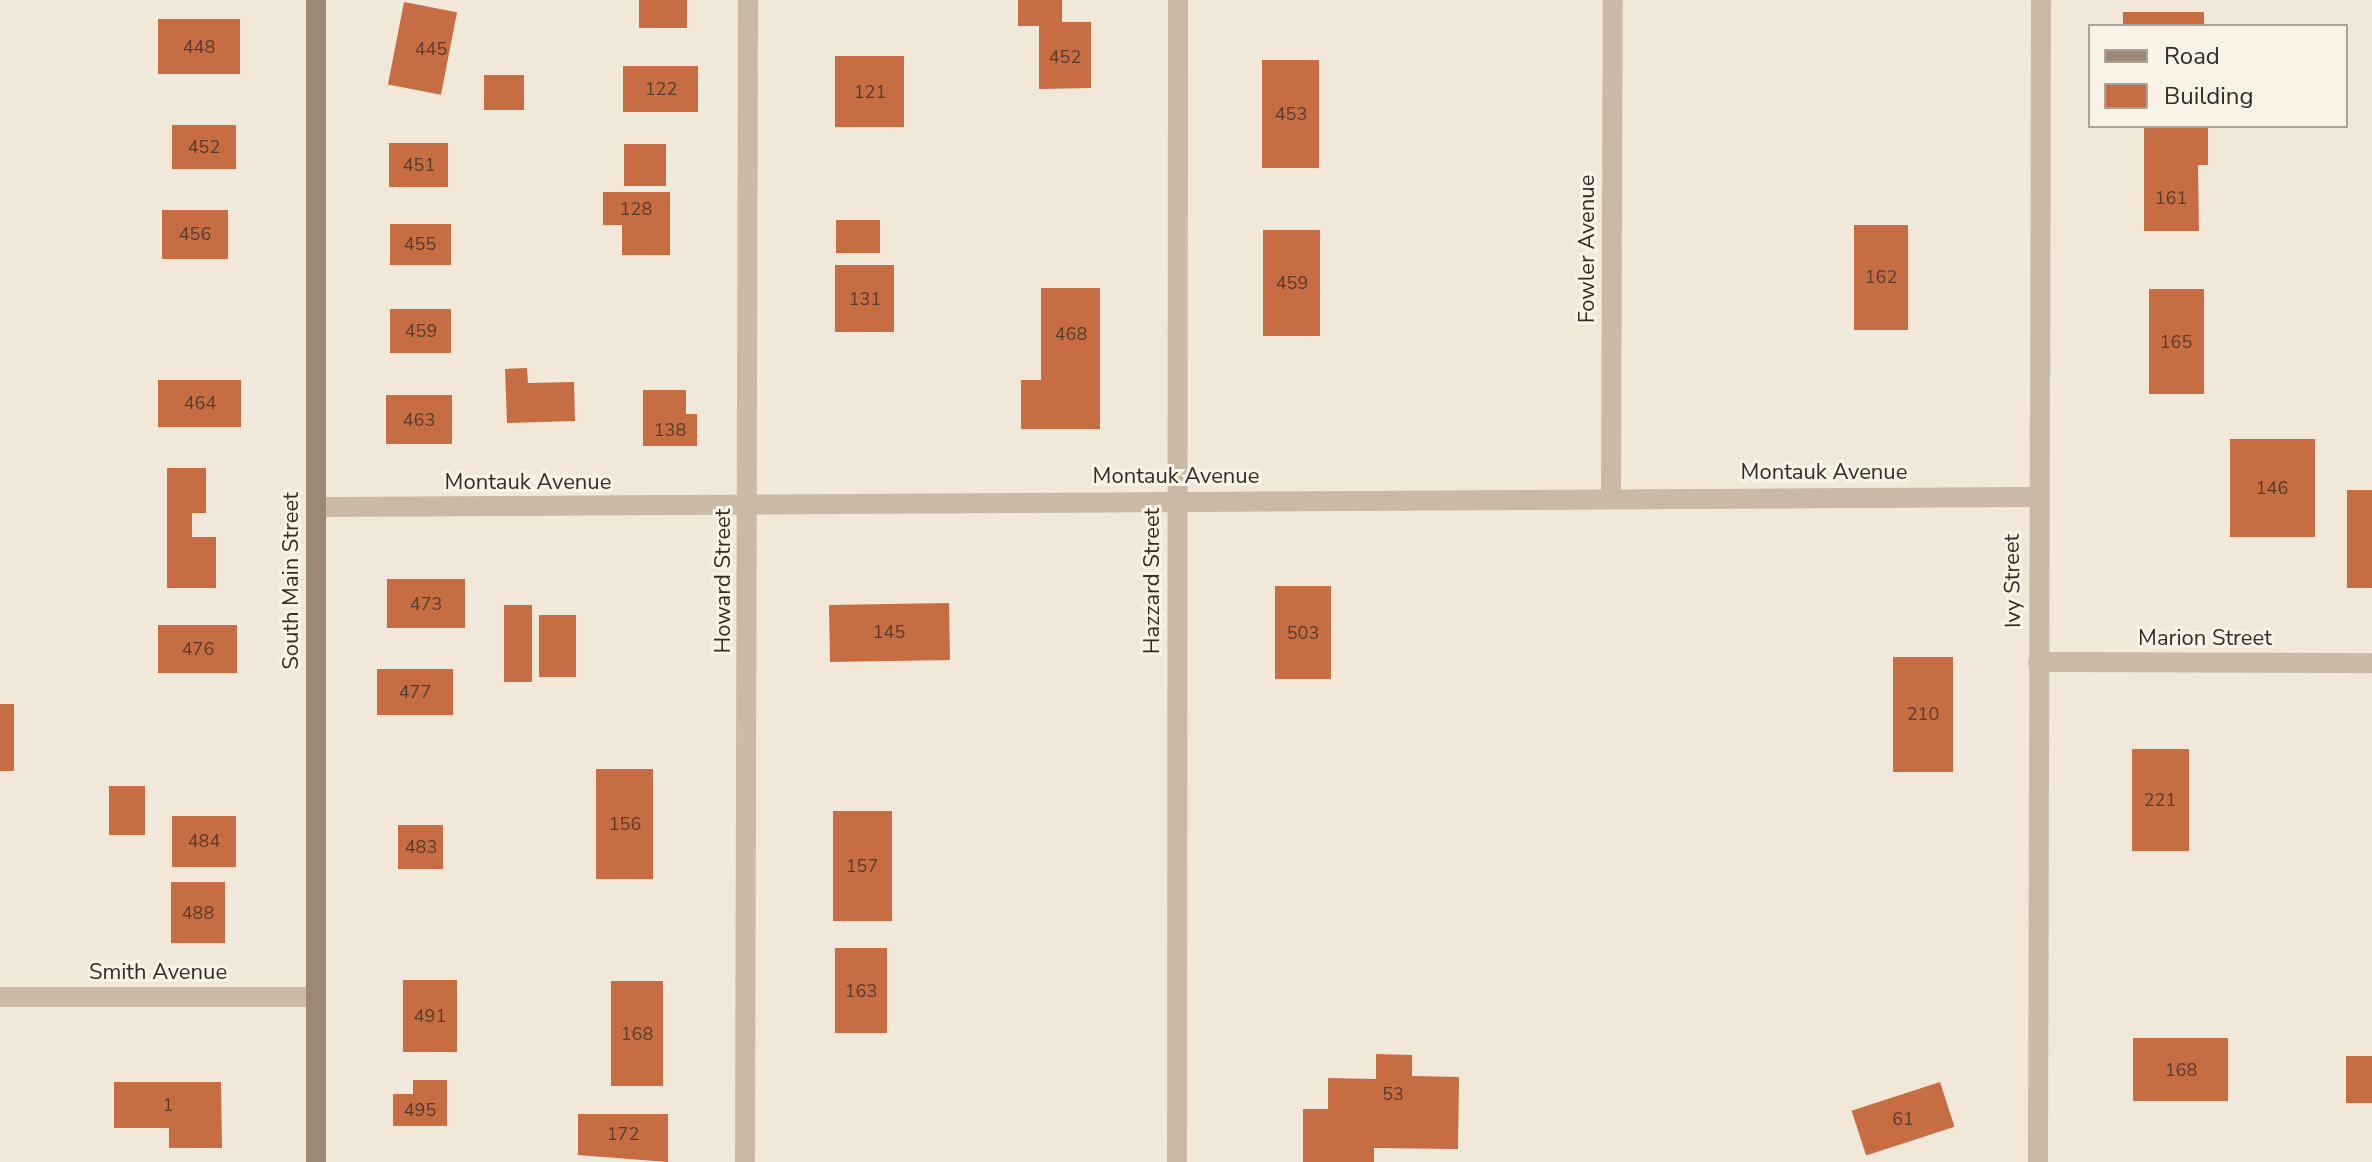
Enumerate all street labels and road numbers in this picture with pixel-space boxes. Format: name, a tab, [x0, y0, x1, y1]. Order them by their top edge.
street label: Fowler Avenue	[1575, 175, 1601, 323]
street label: Montauk Avenue	[1741, 460, 1907, 486]
street label: Montauk Avenue	[1093, 464, 1259, 490]
street label: Montauk Avenue	[445, 470, 611, 496]
street label: South Main Street	[279, 492, 305, 670]
street label: Hazzard Street	[1140, 508, 1166, 654]
street label: Howard Street	[711, 509, 737, 653]
street label: Ivy Street	[1999, 534, 2027, 628]
street label: Marion Street	[2138, 626, 2272, 652]
street label: Smith Avenue	[89, 960, 227, 986]

